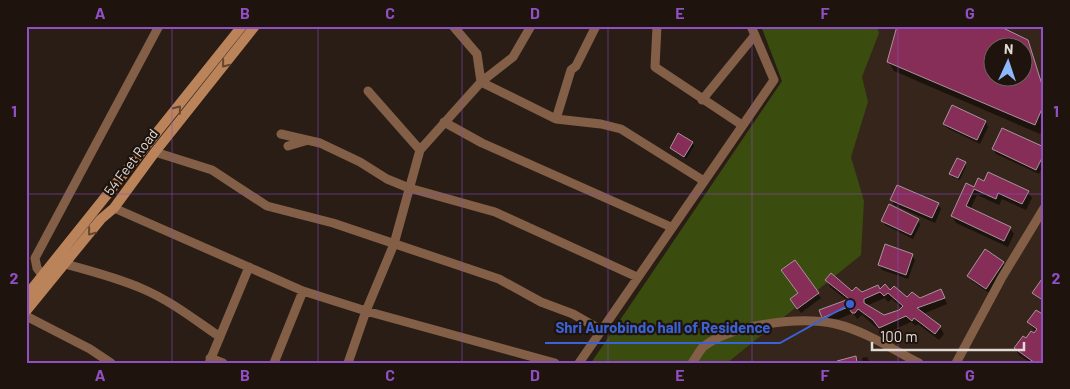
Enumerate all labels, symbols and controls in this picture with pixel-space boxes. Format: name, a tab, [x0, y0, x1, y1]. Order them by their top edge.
text: A	[95, 3, 106, 22]
text: B	[240, 3, 250, 22]
text: C	[385, 3, 395, 22]
text: D	[530, 3, 540, 22]
text: E	[675, 3, 685, 22]
text: F	[821, 3, 830, 22]
text: G	[965, 3, 975, 22]
north arrow	[982, 38, 1032, 88]
text: N	[1004, 40, 1014, 57]
one-way arrow	[222, 59, 231, 68]
text: 1	[11, 101, 17, 120]
text: 1	[1053, 101, 1059, 120]
one-way arrow	[172, 105, 181, 114]
street label: 54 Feet Road	[100, 125, 161, 198]
one-way arrow	[88, 226, 96, 235]
text: 2	[10, 268, 19, 287]
text: 2	[1052, 268, 1061, 287]
callout: Shri Aurobindo hall of Residence	[545, 313, 780, 343]
text: Shri Aurobindo hall of Residence	[555, 318, 771, 336]
scale bar	[872, 319, 1025, 351]
text: 100 m	[880, 327, 918, 345]
text: A	[95, 365, 106, 384]
text: B	[240, 365, 250, 384]
text: C	[385, 365, 395, 384]
text: D	[530, 365, 540, 384]
text: E	[675, 365, 685, 384]
text: F	[821, 365, 830, 384]
text: G	[965, 365, 975, 384]

